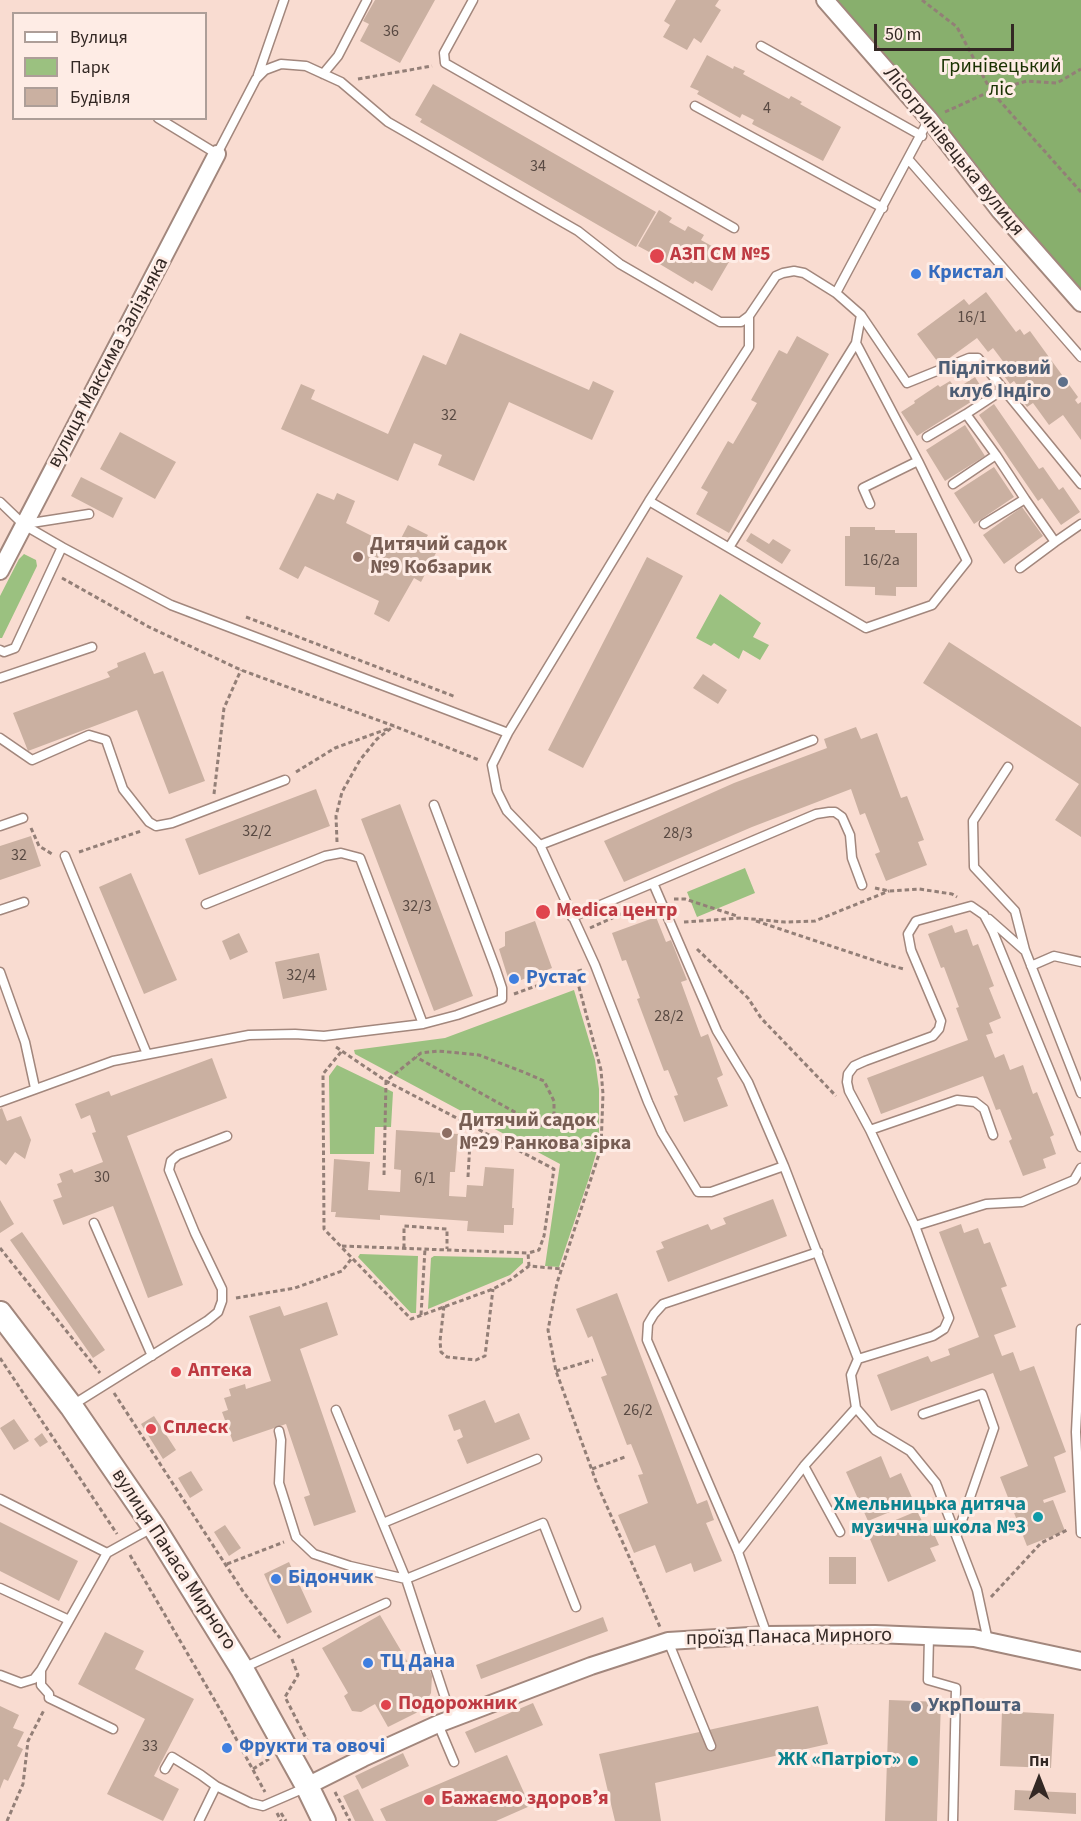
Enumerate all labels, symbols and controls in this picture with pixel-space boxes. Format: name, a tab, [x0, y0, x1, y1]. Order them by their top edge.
legend	[12, 12, 207, 120]
scale bar	[877, 12, 1016, 50]
house number: 36	[383, 22, 399, 42]
text: 50 m	[885, 22, 921, 47]
text: Вулиця	[70, 25, 128, 50]
text: Парк	[70, 55, 110, 80]
park label: Гринівецький ліс	[941, 56, 1061, 103]
street label: Лісогринівецька вулиця	[877, 62, 1029, 242]
text: Будівля	[70, 85, 130, 110]
house number: 4	[763, 99, 771, 119]
house number: 34	[530, 157, 546, 177]
place label: АЗП СМ №5	[670, 244, 771, 268]
marker: АЗП СМ №5	[648, 247, 666, 265]
street label: вулиця Максима Залізняка	[43, 254, 175, 472]
place label: Кристал	[928, 262, 1004, 286]
marker: Кристал	[909, 267, 923, 281]
house number: 16/1	[957, 308, 987, 328]
place label: Підлітковий клуб Індіго	[938, 358, 1051, 405]
marker: Підлітковий клуб Індіго	[1056, 375, 1070, 389]
house number: 32	[441, 406, 457, 426]
place label: Дитячий садок №9 Кобзарик	[370, 534, 507, 581]
marker: Дитячий садок №9 Кобзарик	[351, 550, 365, 564]
house number: 16/2а	[862, 551, 900, 571]
house number: 32/2	[242, 822, 272, 842]
house number: 28/3	[663, 824, 693, 844]
house number: 32	[11, 846, 27, 866]
house number: 32/3	[402, 897, 432, 917]
place label: Medica центр	[556, 900, 677, 924]
marker: Medica центр	[534, 903, 552, 921]
house number: 32/4	[286, 966, 316, 986]
place label: Рустас	[526, 967, 587, 991]
marker: Рустас	[507, 972, 521, 986]
house number: 28/2	[654, 1007, 684, 1027]
place label: Дитячий садок №29 Ранкова зірка	[459, 1110, 631, 1157]
marker: Дитячий садок №29 Ранкова зірка	[440, 1126, 454, 1140]
house number: 30	[94, 1168, 110, 1188]
house number: 6/1	[414, 1169, 436, 1189]
place label: Аптека	[188, 1360, 252, 1384]
marker: Аптека	[169, 1365, 183, 1379]
house number: 26/2	[623, 1401, 653, 1421]
place label: Сплеск	[163, 1417, 228, 1441]
marker: Сплеск	[144, 1422, 158, 1436]
street label: вулиця Панаса Мирного	[105, 1465, 241, 1655]
place label: Хмельницька дитяча музична школа №3	[833, 1494, 1026, 1541]
marker: Хмельницька дитяча музична школа №3	[1031, 1510, 1045, 1524]
place label: Бідончик	[288, 1567, 374, 1591]
marker: Бідончик	[269, 1572, 283, 1586]
street label: проїзд Панаса Мирного	[686, 1624, 892, 1652]
place label: ТЦ Дана	[380, 1651, 455, 1675]
marker: ТЦ Дана	[361, 1656, 375, 1670]
place label: Подорожник	[398, 1693, 517, 1717]
place label: УкрПошта	[928, 1695, 1021, 1719]
marker: Подорожник	[379, 1698, 393, 1712]
marker: УкрПошта	[909, 1700, 923, 1714]
place label: Фрукти та овочі	[239, 1736, 385, 1760]
house number: 33	[142, 1737, 158, 1757]
marker: Фрукти та овочі	[220, 1741, 234, 1755]
place label: ЖК «Патріот»	[778, 1749, 901, 1773]
north arrow	[1009, 1749, 1069, 1809]
text: Пн	[1029, 1750, 1049, 1772]
marker: ЖК «Патріот»	[906, 1754, 920, 1768]
place label: Бажаємо здоровʼя	[441, 1788, 609, 1812]
marker: Бажаємо здоровʼя	[422, 1793, 436, 1807]

